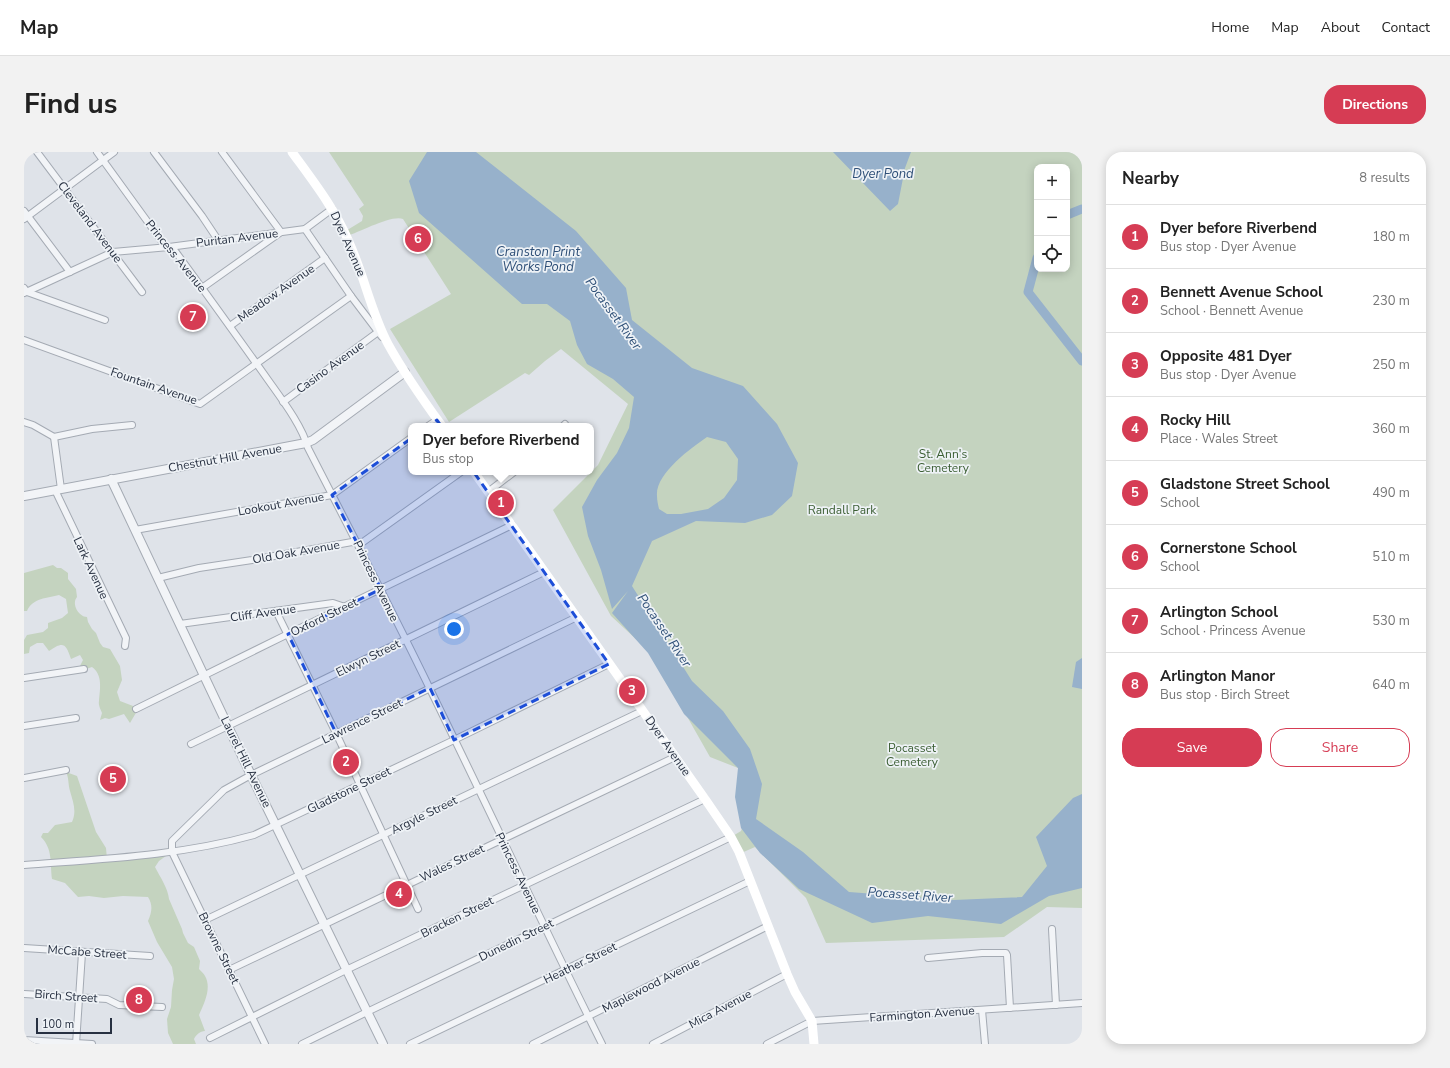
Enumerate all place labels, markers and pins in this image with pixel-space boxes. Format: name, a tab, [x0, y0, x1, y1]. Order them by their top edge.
pin: 6	[405, 224, 431, 254]
pin: 7	[180, 302, 206, 332]
pin: 1	[488, 488, 514, 518]
pin: 3	[619, 676, 645, 706]
pin: 2	[333, 747, 359, 777]
pin: 5	[100, 764, 126, 794]
pin: 4	[386, 879, 412, 909]
pin: 8	[126, 985, 152, 1015]

